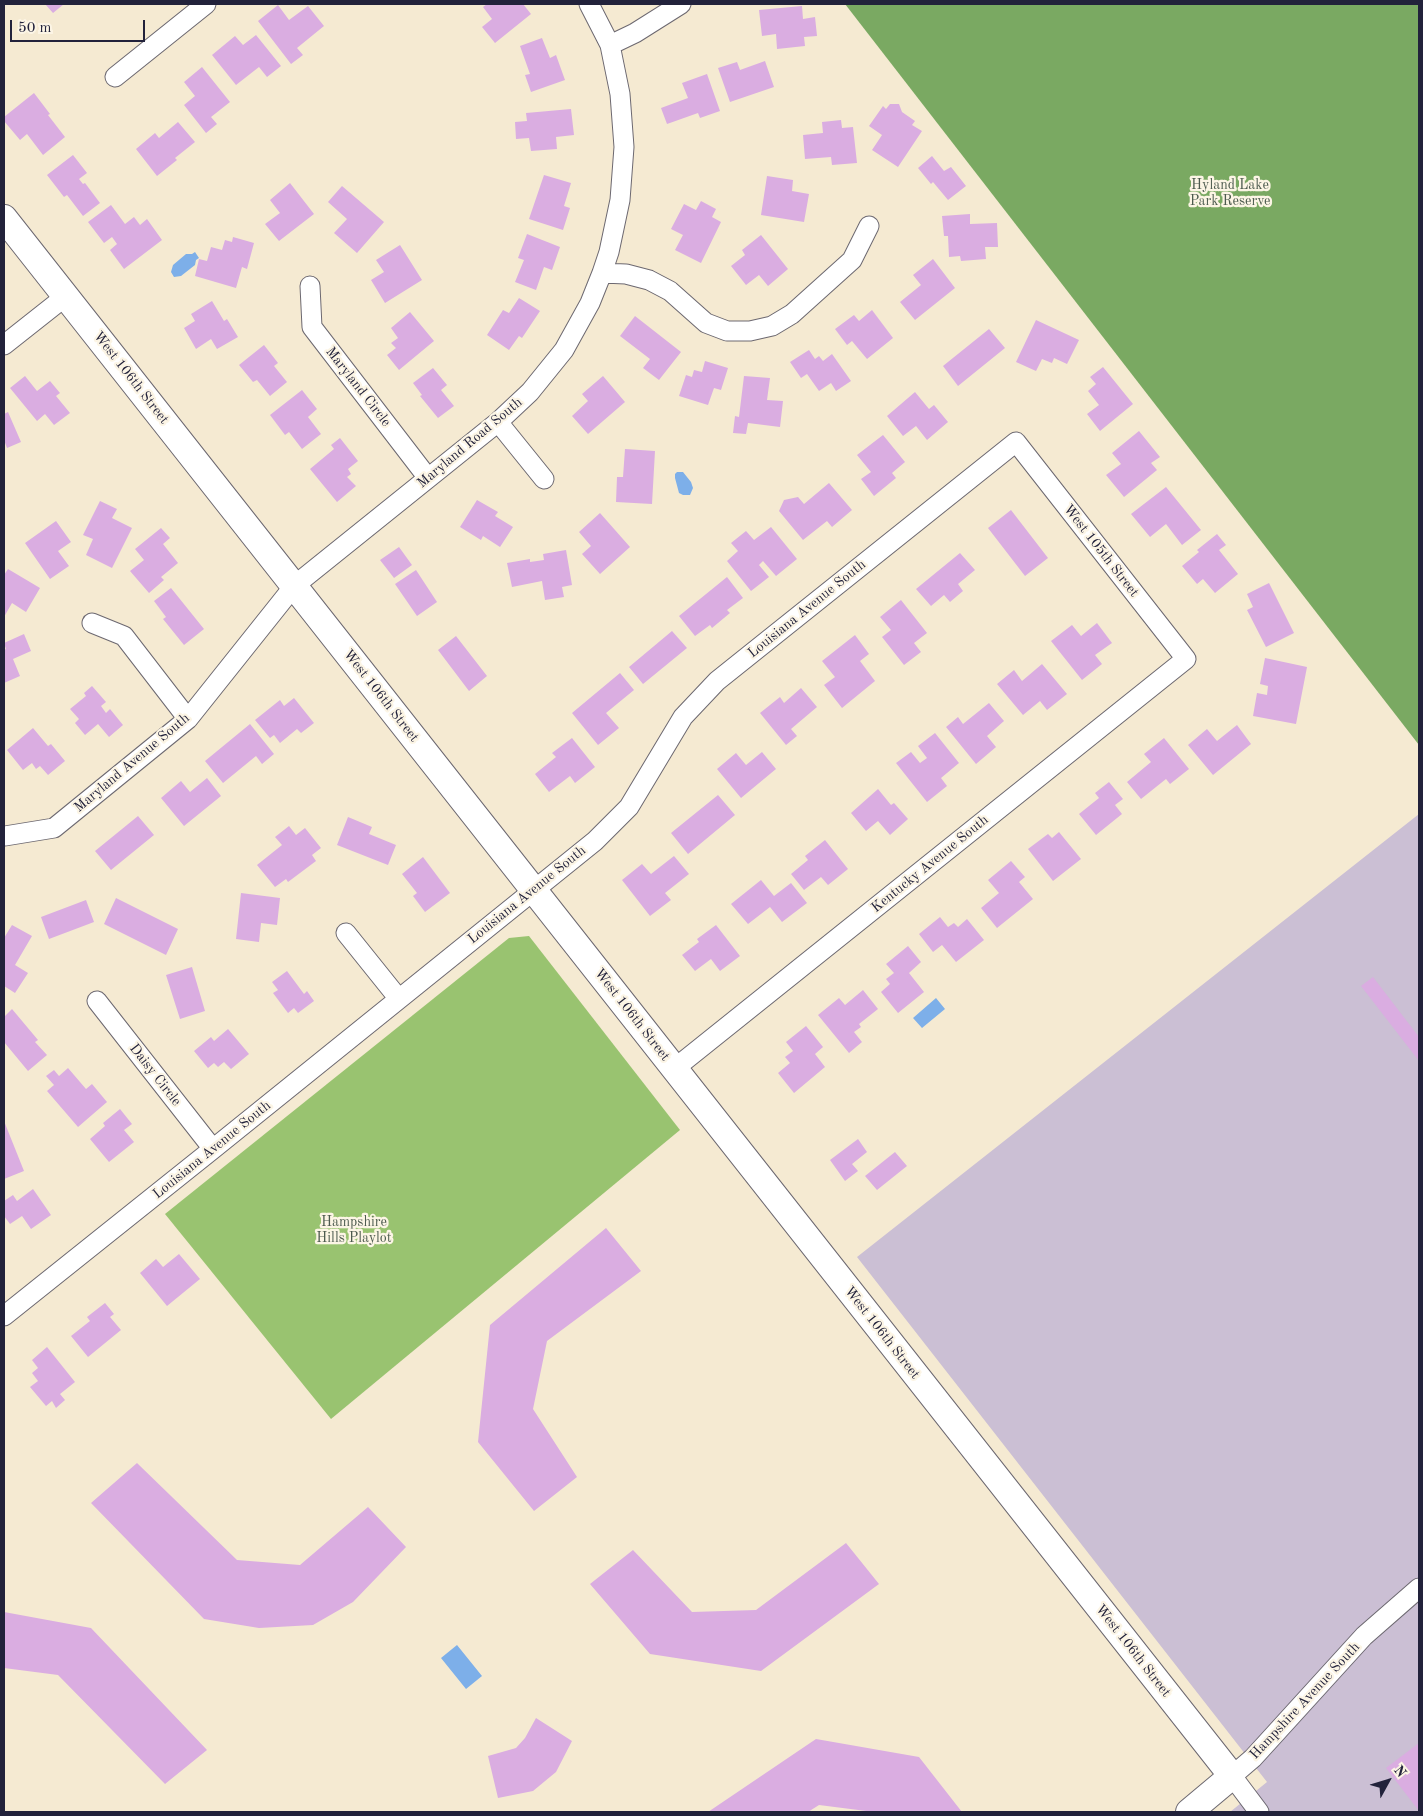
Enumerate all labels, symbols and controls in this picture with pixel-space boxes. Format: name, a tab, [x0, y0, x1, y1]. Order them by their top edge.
scale bar	[12, 10, 148, 42]
text: 50 m	[18, 21, 52, 36]
park label: Hyland Lake Park Reserve	[1190, 177, 1270, 210]
street label: West 106th Street	[90, 328, 172, 428]
street label: Maryland Circle	[322, 344, 394, 430]
street label: Maryland Road South	[414, 394, 526, 492]
street label: West 105th Street	[1060, 501, 1142, 601]
street label: Louisiana Avenue South	[745, 556, 869, 662]
street label: West 106th Street	[340, 646, 422, 746]
street label: Maryland Avenue South	[71, 710, 193, 816]
street label: Kentucky Avenue South	[868, 812, 992, 916]
street label: Louisiana Avenue South	[465, 842, 589, 948]
street label: West 106th Street	[591, 965, 673, 1065]
street label: Daisy Circle	[126, 1041, 184, 1109]
street label: Louisiana Avenue South	[150, 1097, 274, 1203]
park label: Hampshire Hills Playlot	[316, 1214, 392, 1246]
street label: West 106th Street	[841, 1283, 923, 1383]
street label: West 106th Street	[1092, 1601, 1174, 1701]
street label: Hampshire Avenue South	[1246, 1639, 1364, 1763]
north arrow	[1363, 1756, 1413, 1806]
text: N	[1391, 1763, 1408, 1780]

